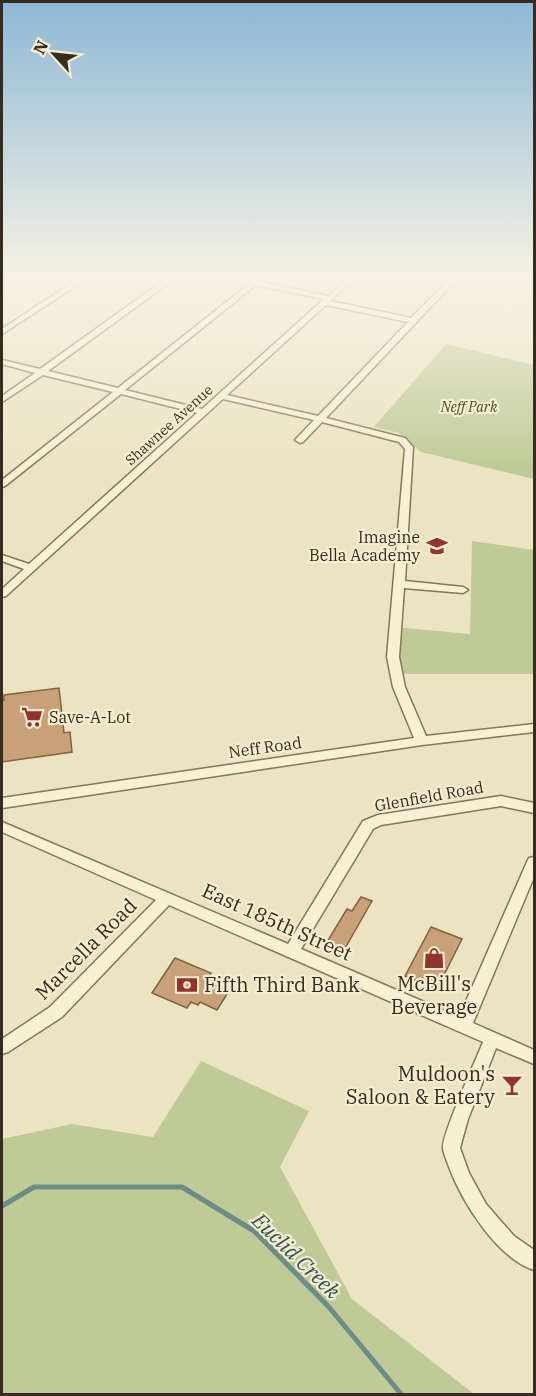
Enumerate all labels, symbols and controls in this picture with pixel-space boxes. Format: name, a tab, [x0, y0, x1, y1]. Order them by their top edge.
north arrow	[24, 24, 84, 84]
text: N	[29, 37, 52, 57]
street label: Shawnee Avenue	[121, 381, 217, 469]
park label: Neff Park	[440, 398, 498, 416]
place label: Imagine Bella Academy	[309, 527, 420, 565]
school or university icon: Imagine Bella Academy	[425, 534, 449, 558]
supermarket icon: Save-A-Lot	[20, 705, 44, 729]
place label: Save-A-Lot	[49, 707, 131, 727]
street label: Neff Road	[227, 732, 303, 762]
street label: Glenfield Road	[373, 777, 485, 815]
street label: East 185th Street	[198, 876, 356, 967]
street label: Marcella Road	[29, 892, 142, 1005]
shop icon: McBill's Beverage	[422, 946, 446, 970]
place label: McBill's Beverage	[391, 970, 477, 1020]
place label: Fifth Third Bank	[204, 971, 360, 998]
bank icon: Fifth Third Bank	[175, 973, 199, 997]
place label: Muldoon's Saloon & Eatery	[346, 1060, 495, 1110]
bar icon: Muldoon's Saloon & Eatery	[500, 1073, 524, 1097]
water label: Euclid Creek	[246, 1205, 347, 1305]

